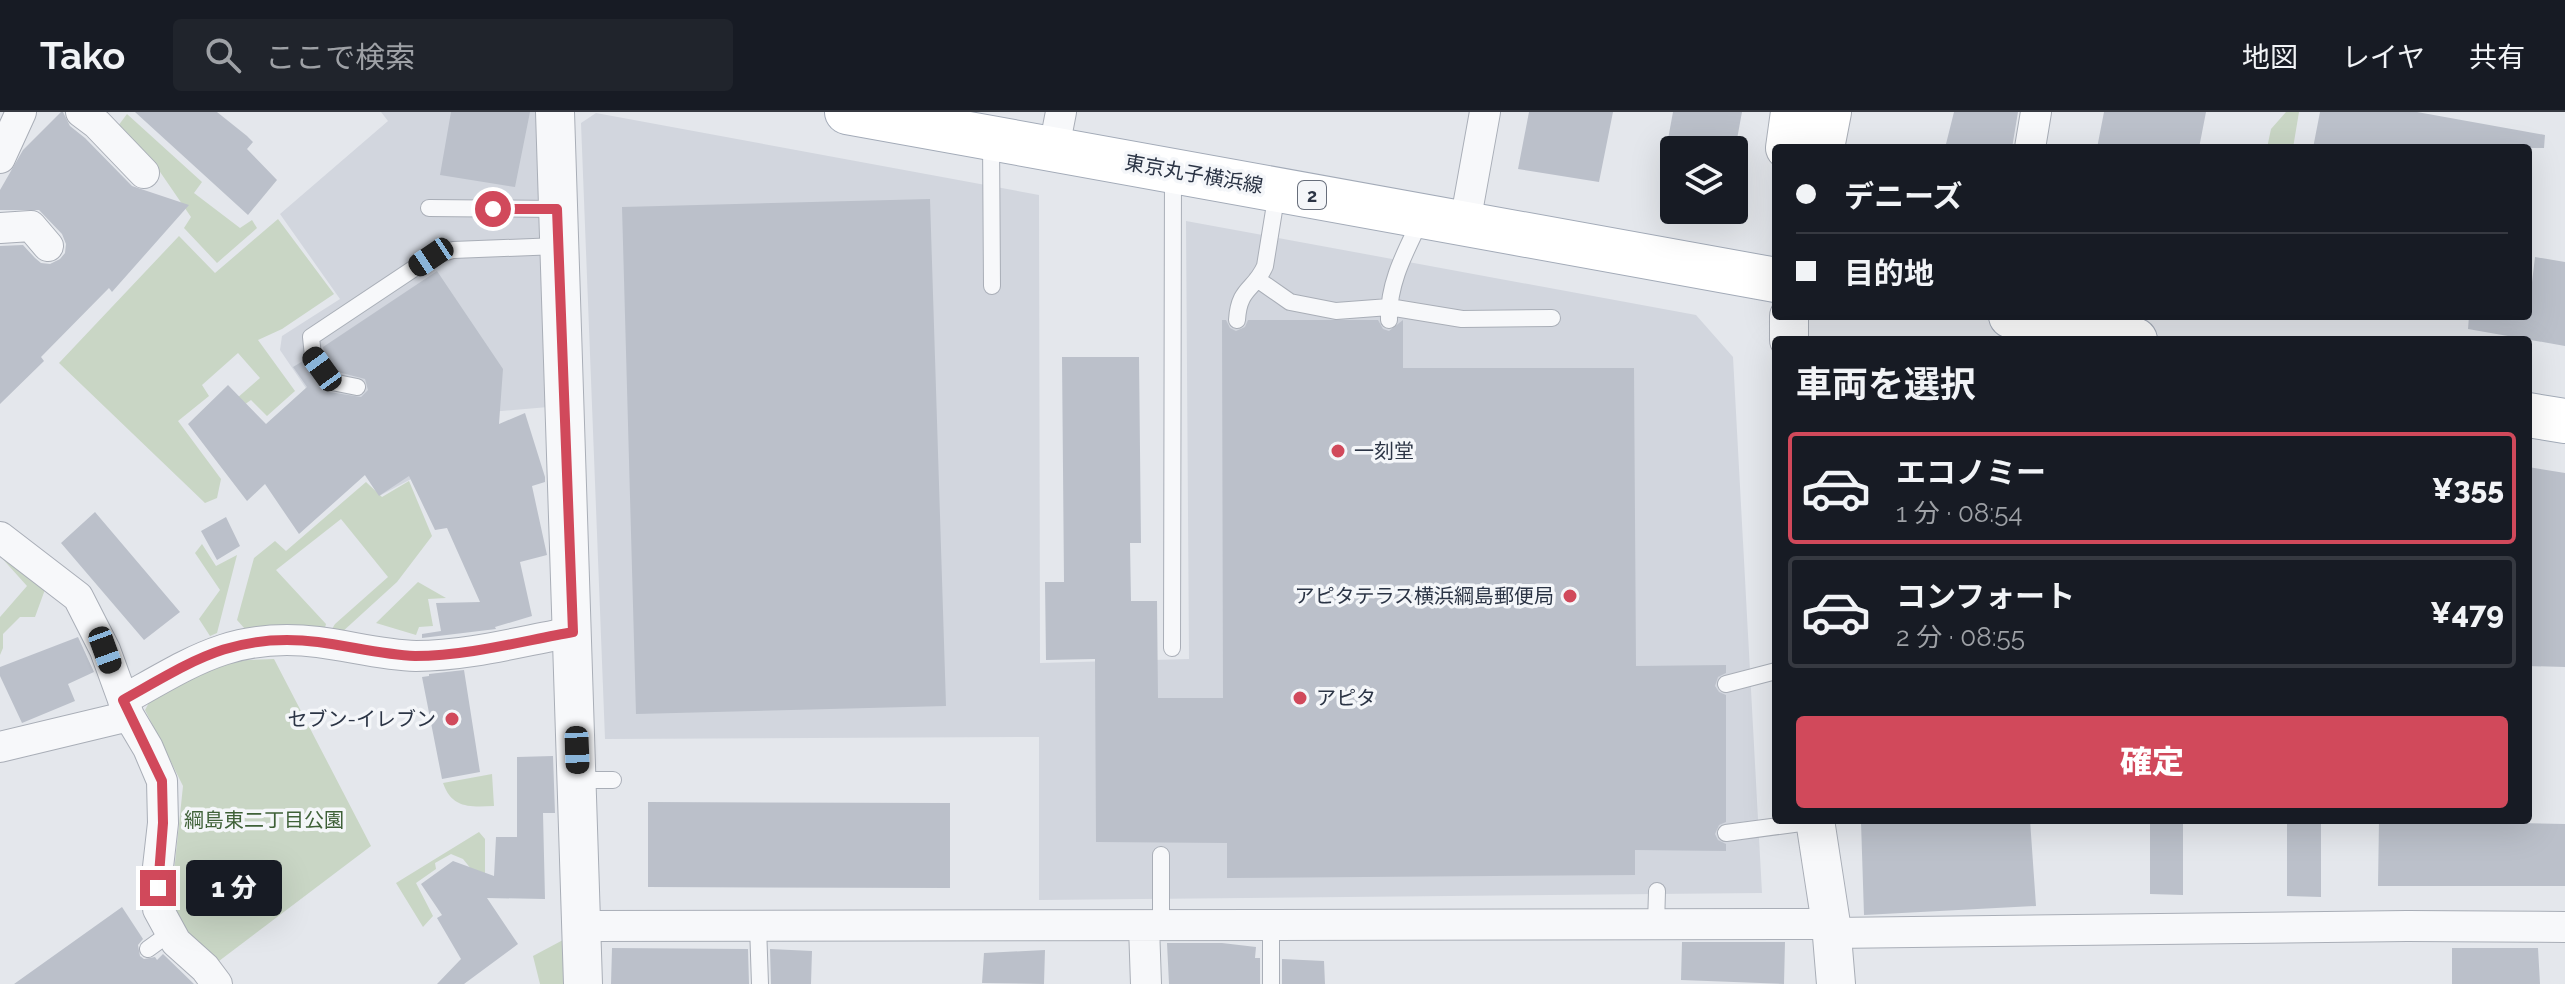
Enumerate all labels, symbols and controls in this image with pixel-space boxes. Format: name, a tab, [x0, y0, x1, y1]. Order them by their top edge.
search box	[173, 19, 733, 91]
text: Tako	[40, 33, 125, 78]
icon: search	[201, 33, 245, 77]
text: ここで検索	[265, 40, 415, 75]
text: 地図	[2242, 41, 2298, 74]
text: レイヤ	[2342, 41, 2425, 74]
text: 共有	[2469, 41, 2525, 74]
map controls	[1660, 136, 1748, 224]
button: layers	[1660, 136, 1748, 224]
street label: 東京丸子横浜線	[1123, 150, 1265, 198]
text: デニーズ	[1844, 179, 1963, 214]
road number: 2	[1298, 181, 1326, 209]
route start	[475, 191, 511, 227]
car	[404, 234, 458, 280]
text: 目的地	[1844, 256, 1934, 291]
car	[298, 343, 346, 395]
text: 車両を選択	[1796, 363, 1976, 405]
place label: 一刻堂	[1354, 439, 1414, 463]
marker: 一刻堂	[1329, 442, 1347, 460]
icon: car	[1800, 452, 1872, 524]
text: エコノミー	[1896, 455, 2046, 490]
text: ¥355	[2432, 471, 2504, 506]
text: 1 分 · 08:54	[1896, 498, 2023, 528]
icon: car	[1800, 576, 1872, 648]
text: コンフォート	[1896, 579, 2075, 614]
place label: アピタテラス横浜綱島郵便局	[1294, 584, 1554, 608]
marker: アピタテラス横浜綱島郵便局	[1561, 587, 1579, 605]
text: ¥479	[2430, 595, 2504, 630]
text: 2 分 · 08:55	[1896, 622, 2025, 652]
car	[86, 623, 124, 677]
place label: アピタ	[1316, 686, 1376, 710]
marker: アピタ	[1291, 689, 1309, 707]
place label: セブン-イレブン	[288, 707, 436, 731]
marker: セブン-イレブン	[443, 710, 461, 728]
button: 確定	[1796, 716, 2508, 808]
car	[564, 726, 590, 774]
park label: 綱島東二丁目公園	[184, 808, 344, 832]
callout: 1 分	[186, 860, 282, 916]
route end	[140, 870, 176, 906]
text: 1 分	[211, 873, 257, 903]

